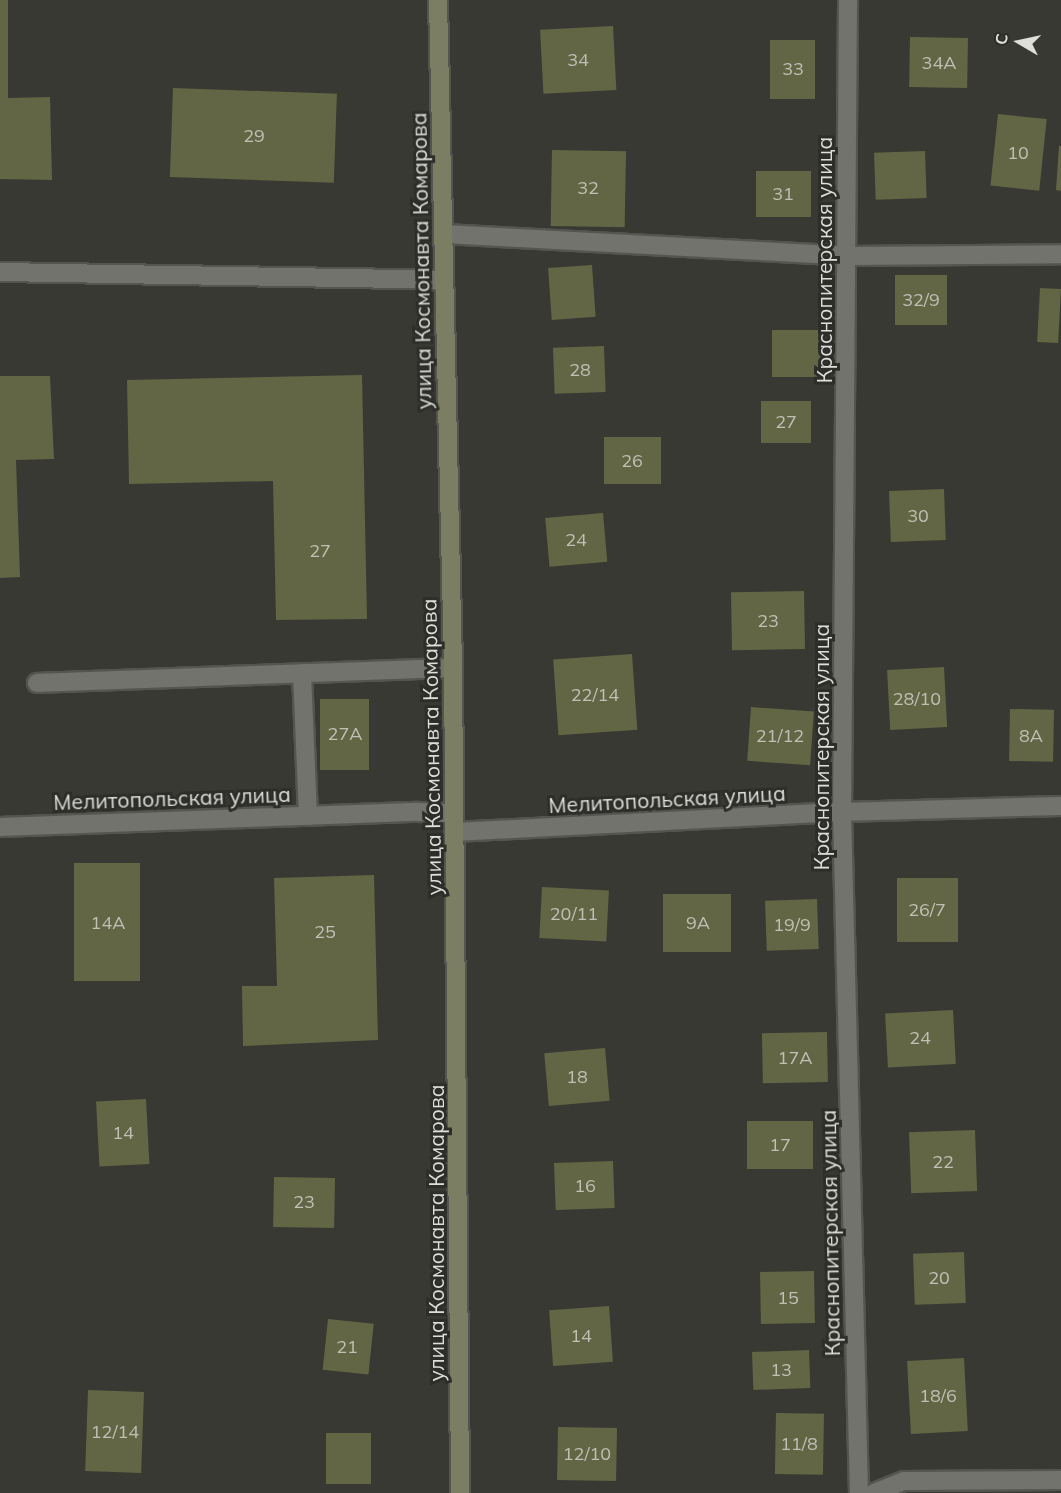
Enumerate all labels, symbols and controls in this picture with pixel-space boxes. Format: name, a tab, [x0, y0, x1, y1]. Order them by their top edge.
north arrow	[989, 12, 1049, 72]
text: С	[990, 32, 1012, 46]
house number: 34	[567, 49, 589, 71]
house number: 34А	[922, 52, 956, 74]
house number: 33	[782, 58, 804, 80]
street label: улица Космонавта Комарова	[406, 112, 436, 410]
house number: 29	[243, 125, 265, 147]
street label: Краснопитерская улица	[811, 137, 837, 383]
house number: 10	[1007, 142, 1029, 164]
house number: 32	[577, 177, 599, 199]
house number: 31	[772, 183, 794, 205]
house number: 32/9	[902, 289, 940, 311]
house number: 28	[569, 359, 591, 381]
house number: 27	[775, 411, 797, 433]
house number: 26	[621, 450, 643, 472]
house number: 30	[907, 505, 929, 527]
house number: 24	[565, 529, 587, 551]
house number: 27	[309, 540, 331, 562]
street label: улица Космонавта Комарова	[416, 598, 446, 896]
house number: 23	[757, 610, 779, 632]
street label: Краснопитерская улица	[808, 624, 834, 870]
house number: 22/14	[571, 684, 619, 706]
house number: 28/10	[893, 688, 941, 710]
house number: 27А	[328, 723, 362, 745]
house number: 21/12	[756, 725, 804, 747]
house number: 8А	[1019, 725, 1043, 747]
street label: Мелитопольская улица	[548, 780, 786, 818]
street label: Мелитопольская улица	[53, 781, 291, 815]
house number: 26/7	[908, 899, 946, 921]
house number: 20/11	[550, 903, 598, 925]
house number: 14А	[91, 912, 125, 934]
house number: 9А	[686, 912, 710, 934]
house number: 19/9	[773, 914, 811, 936]
house number: 25	[314, 921, 336, 943]
house number: 24	[909, 1027, 931, 1049]
house number: 17А	[778, 1047, 812, 1069]
house number: 18	[566, 1066, 588, 1088]
street label: улица Космонавта Комарова	[423, 1085, 449, 1381]
street label: Краснопитерская улица	[815, 1109, 845, 1357]
house number: 14	[112, 1122, 134, 1144]
house number: 17	[769, 1134, 791, 1156]
house number: 22	[932, 1151, 954, 1173]
house number: 16	[574, 1175, 596, 1197]
house number: 23	[293, 1191, 315, 1213]
house number: 20	[928, 1267, 950, 1289]
house number: 15	[777, 1287, 799, 1309]
house number: 14	[570, 1325, 592, 1347]
house number: 21	[336, 1336, 358, 1358]
house number: 13	[770, 1359, 792, 1381]
house number: 18/6	[919, 1385, 957, 1407]
house number: 12/14	[91, 1421, 139, 1443]
house number: 11/8	[780, 1433, 818, 1455]
house number: 12/10	[563, 1443, 611, 1465]

